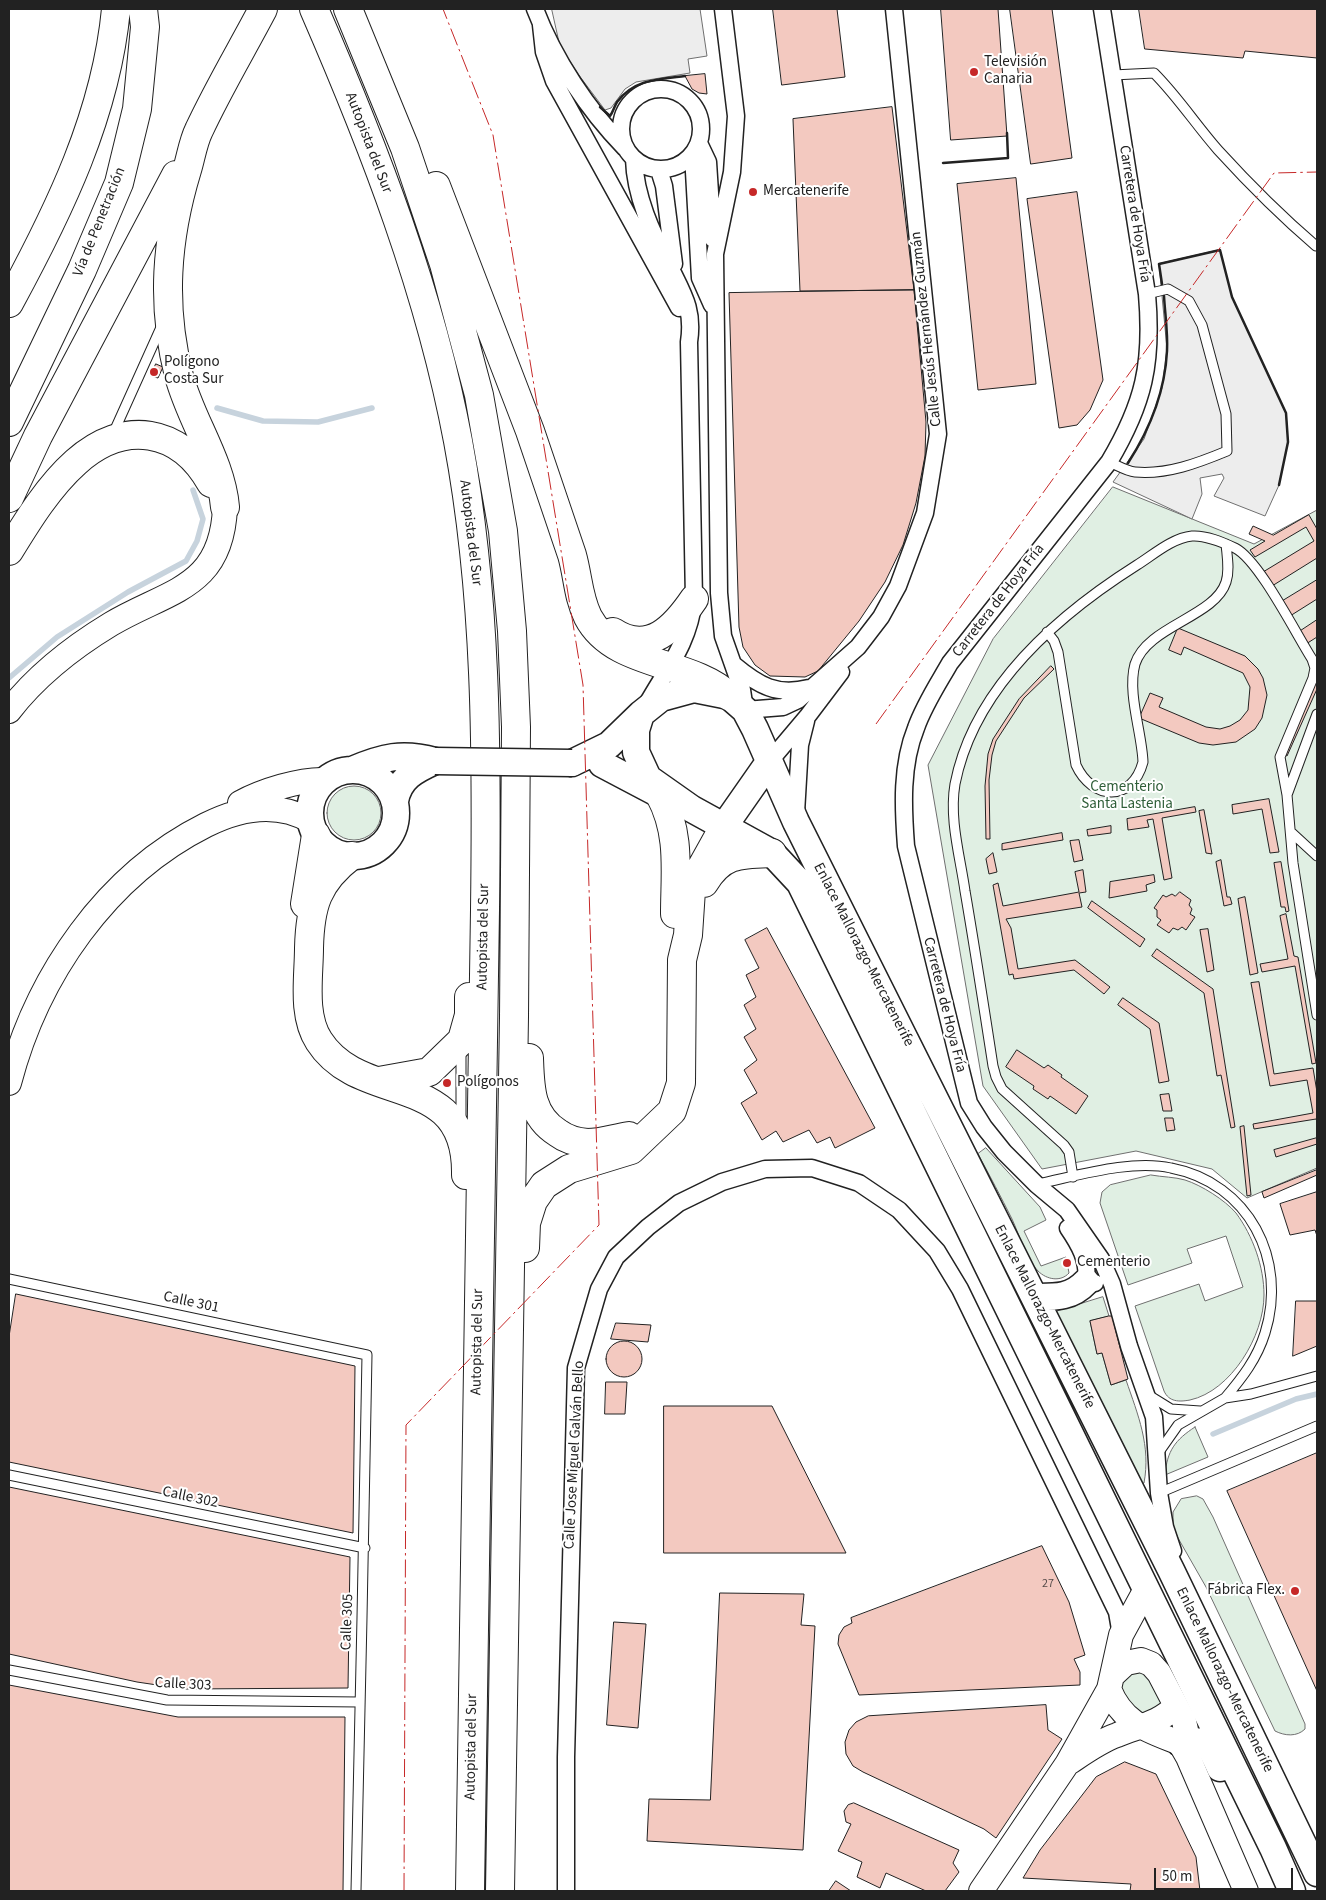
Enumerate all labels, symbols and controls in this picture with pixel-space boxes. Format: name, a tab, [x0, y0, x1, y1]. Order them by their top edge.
place label: Televisión Canaria	[984, 54, 1047, 89]
marker: Televisión Canaria	[968, 66, 980, 78]
street label: Autopista del Sur	[341, 90, 395, 196]
street label: Carretera de Hoya Fría	[1114, 144, 1154, 284]
street label: Vía de Penetración	[70, 165, 130, 279]
place label: Mercatenerife	[763, 183, 849, 201]
marker: Mercatenerife	[747, 186, 759, 198]
street label: Calle Jesús Hernández Guzmán	[908, 231, 946, 427]
place label: Polígono Costa Sur	[164, 354, 223, 389]
marker: Polígono Costa Sur	[148, 366, 160, 378]
street label: Autopista del Sur	[455, 479, 485, 587]
street label: Carretera de Hoya Fría	[949, 541, 1049, 661]
park label: Cementerio Santa Lastenia	[1081, 779, 1173, 814]
street label: Enlace Mallorazgo-Mercatenerife	[809, 860, 917, 1050]
street label: Autopista del Sur	[474, 884, 494, 990]
street label: Carretera de Hoya Fría	[918, 935, 970, 1075]
place label: Polígonos	[457, 1074, 519, 1092]
marker: Polígonos	[441, 1077, 453, 1089]
street label: Enlace Mallorazgo-Mercatenerife	[990, 1222, 1098, 1412]
place label: Cementerio	[1077, 1254, 1150, 1272]
marker: Cementerio	[1061, 1257, 1073, 1269]
street label: Calle 301	[161, 1288, 221, 1318]
street label: Autopista del Sur	[468, 1289, 488, 1395]
street label: Calle Jose Miguel Galván Bello	[561, 1360, 589, 1550]
street label: Calle 302	[160, 1483, 220, 1513]
house number: 27	[1042, 1577, 1054, 1591]
place label: Fábrica Flex.	[1207, 1582, 1285, 1600]
street label: Enlace Mallorazgo-Mercatenerife	[1171, 1585, 1277, 1775]
marker: Fábrica Flex.	[1289, 1585, 1301, 1597]
street label: Calle 305	[338, 1593, 358, 1651]
street label: Calle 303	[154, 1675, 212, 1695]
street label: Autopista del Sur	[462, 1694, 482, 1800]
scale bar	[1156, 1858, 1295, 1890]
text: 50 m	[1162, 1866, 1192, 1887]

